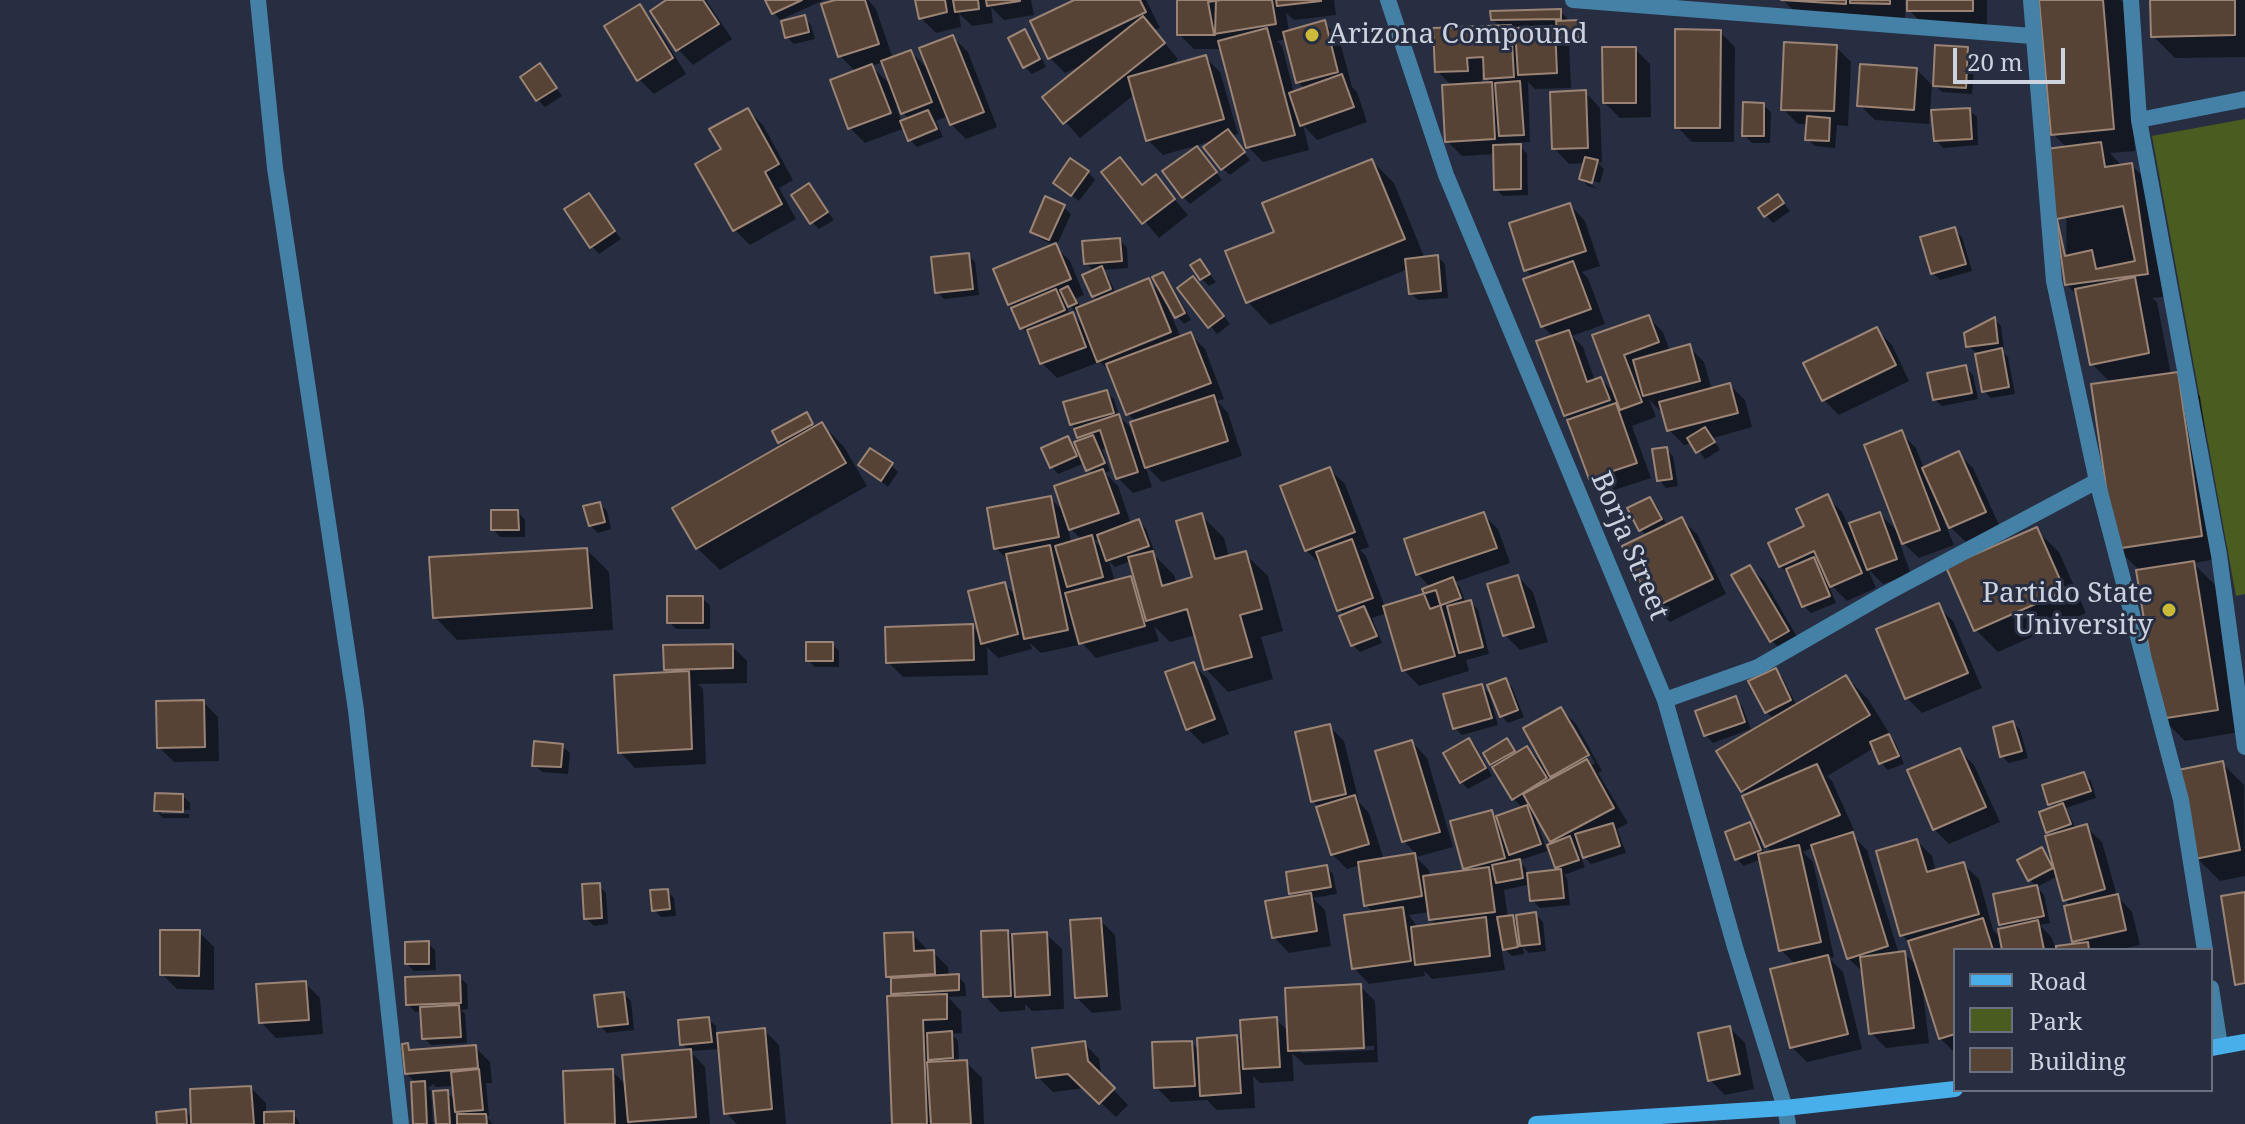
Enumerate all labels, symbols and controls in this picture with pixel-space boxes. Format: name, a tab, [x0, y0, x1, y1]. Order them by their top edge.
place label: Arizona Compound	[1328, 18, 1588, 52]
marker: Arizona Compound	[1303, 26, 1321, 44]
scale bar	[1957, 32, 2069, 82]
text: 20 m	[1967, 45, 2023, 78]
street label: Borja Street	[1583, 467, 1675, 625]
place label: Partido State University	[1982, 577, 2153, 643]
marker: Partido State University	[2160, 601, 2178, 619]
legend	[1953, 948, 2213, 1092]
text: Road	[2029, 964, 2087, 997]
text: Park	[2029, 1004, 2082, 1037]
text: Building	[2029, 1044, 2126, 1077]

